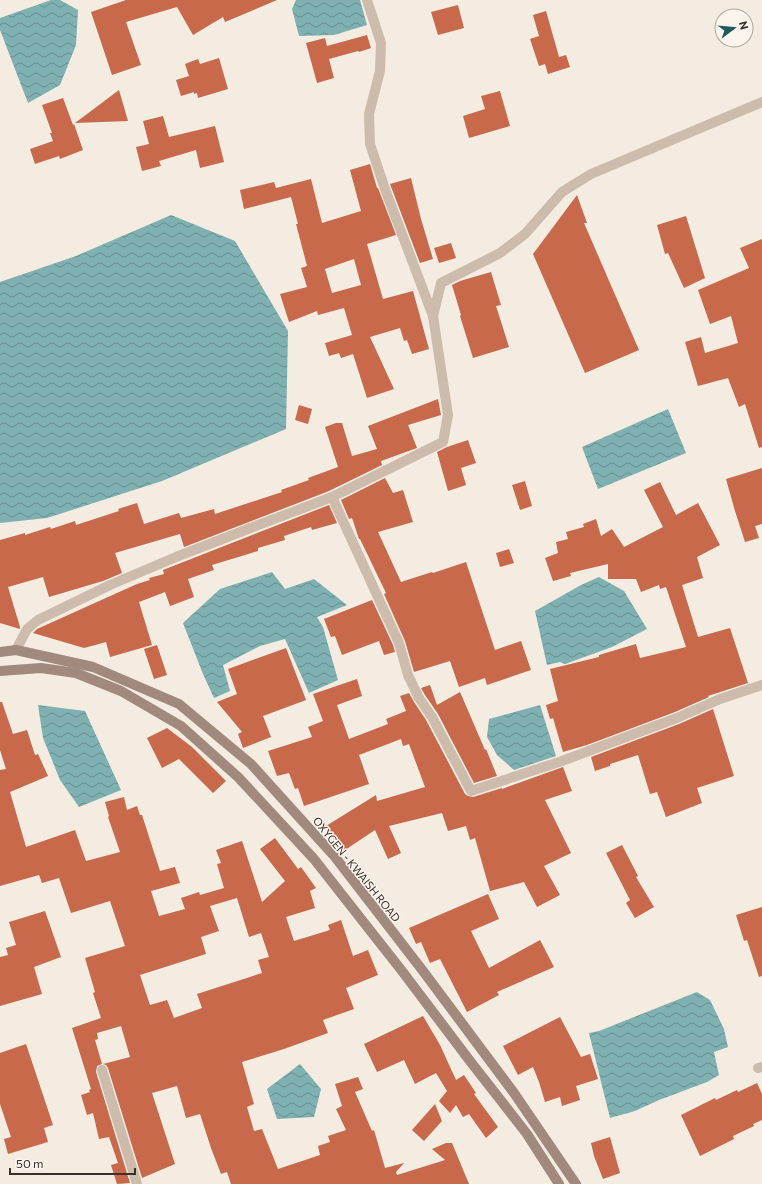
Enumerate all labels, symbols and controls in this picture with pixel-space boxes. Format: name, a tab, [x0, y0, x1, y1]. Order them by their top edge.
north arrow	[714, 8, 754, 48]
text: N	[737, 19, 751, 31]
street label: OXYGEN - KWAISH ROAD	[311, 814, 403, 924]
scale bar	[10, 1150, 135, 1176]
text: 50 m	[16, 1156, 44, 1170]

